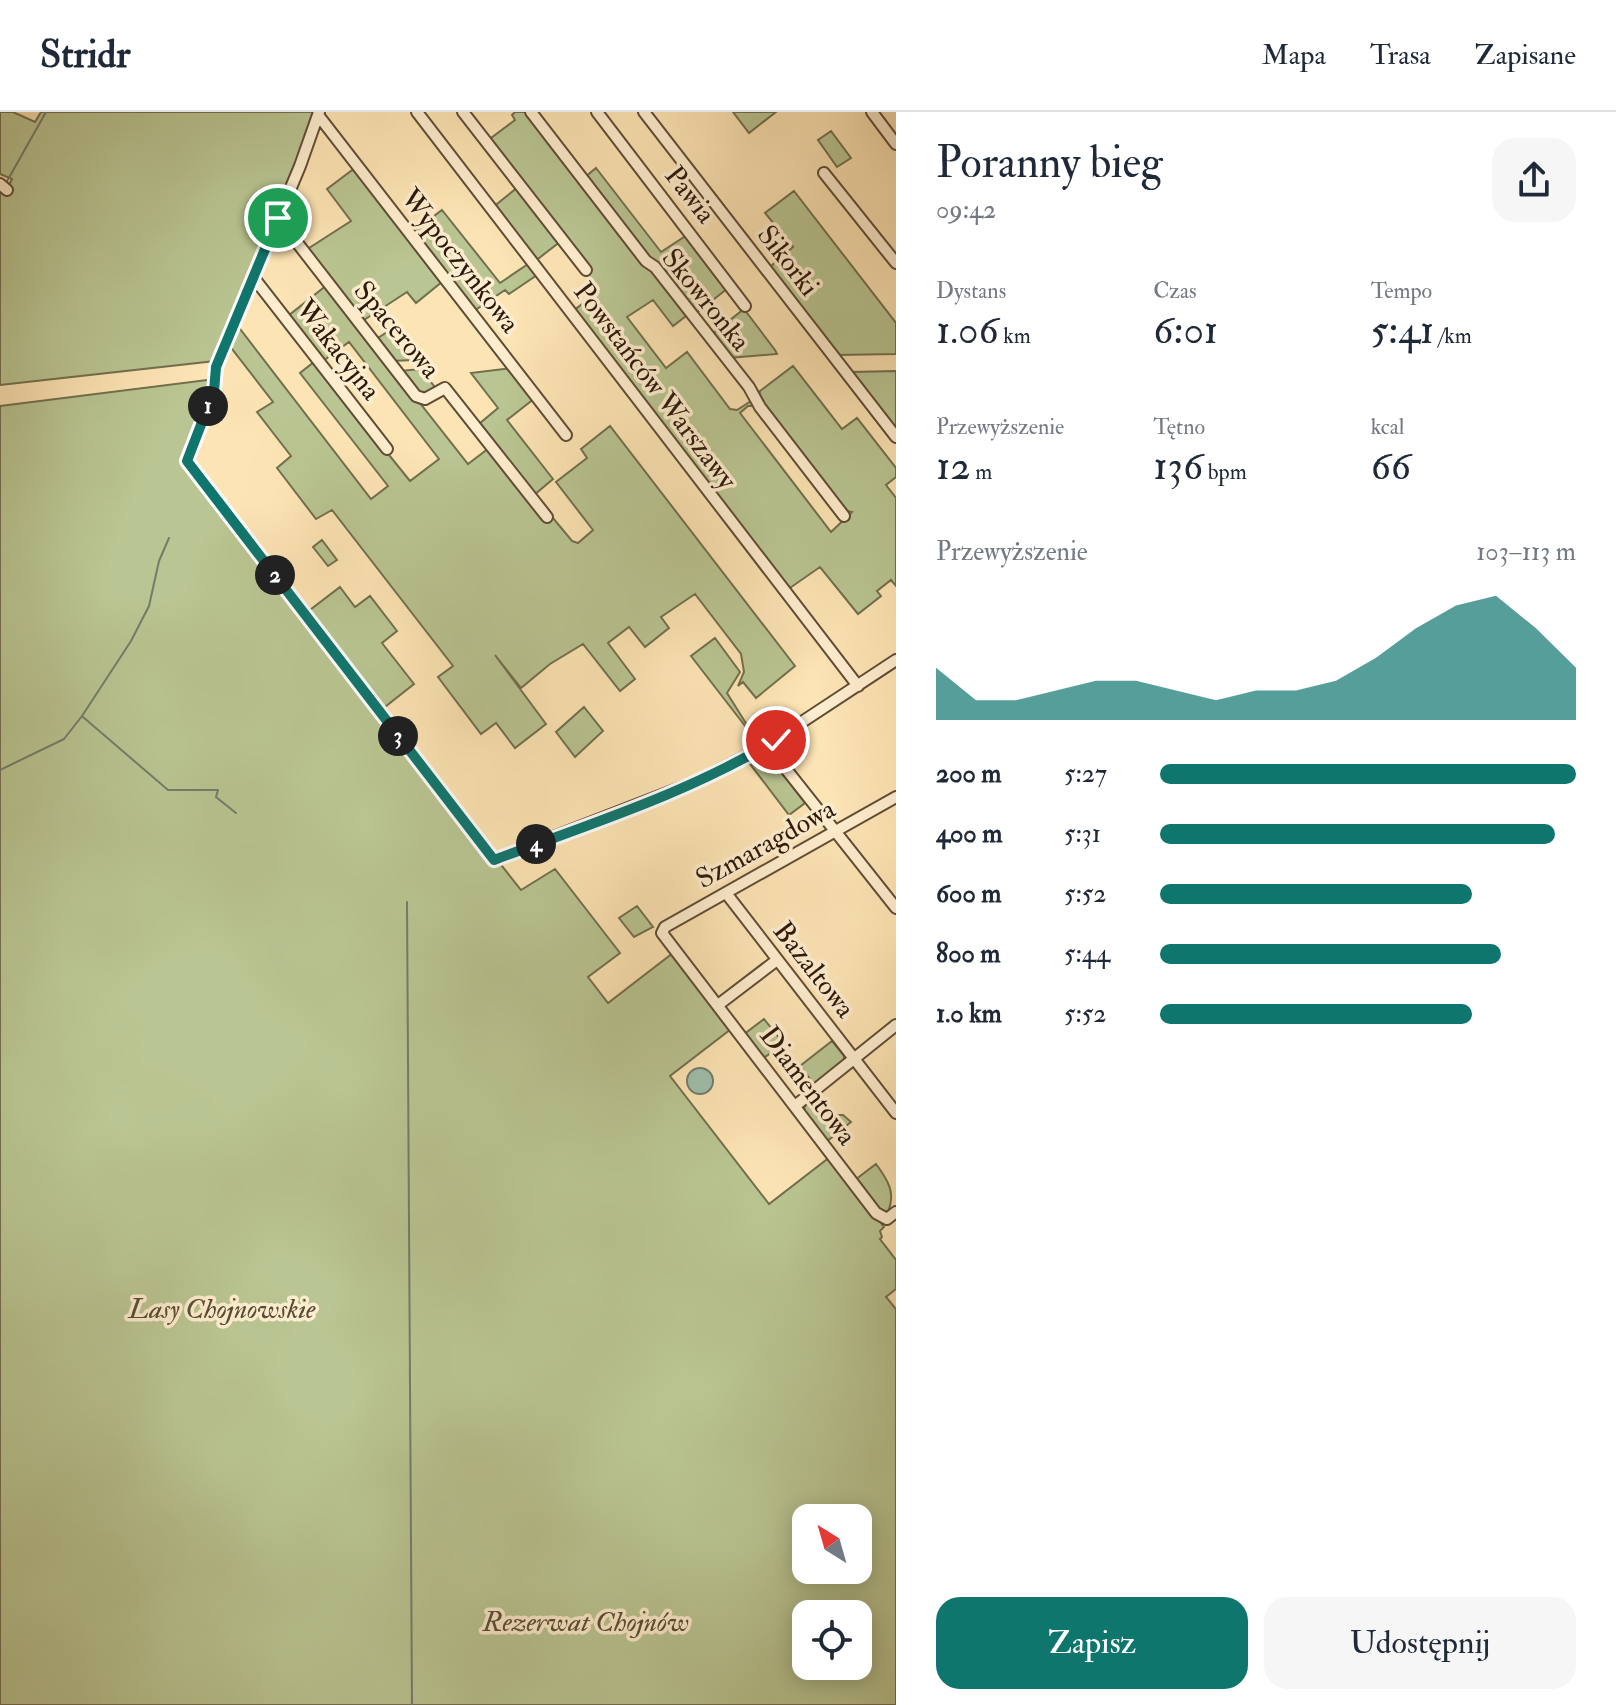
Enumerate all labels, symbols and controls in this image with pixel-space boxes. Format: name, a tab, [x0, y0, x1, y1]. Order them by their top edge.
text: Stridr	[40, 31, 130, 79]
text: Mapa	[1262, 38, 1326, 73]
text: Trasa	[1370, 38, 1431, 73]
text: Zapisane	[1475, 38, 1576, 73]
text: Poranny bieg	[936, 136, 1163, 191]
button: share	[1492, 138, 1576, 222]
street label: Pawia	[657, 159, 723, 231]
street label: Wypoczynkowa	[392, 181, 527, 341]
pin	[244, 184, 312, 252]
text: 09:42	[936, 194, 996, 226]
icon: arrive	[256, 196, 300, 240]
street label: Sikorki	[749, 218, 826, 303]
street label: Skowronka	[654, 242, 758, 359]
street label: Spacerowa	[346, 274, 448, 386]
street label: Powstańców Warszawy	[566, 275, 745, 497]
text: Dystans	[936, 277, 1006, 305]
text: Czas	[1153, 277, 1197, 305]
text: Tempo	[1371, 277, 1432, 305]
street label: Wakacyjna	[287, 292, 388, 408]
text: 1.06	[936, 305, 999, 356]
text: 6:01	[1153, 305, 1218, 356]
text: 5:41	[1371, 305, 1434, 356]
text: km	[999, 322, 1031, 350]
text: /km	[1434, 322, 1472, 350]
pin: 1	[188, 386, 228, 426]
text: 1	[204, 392, 212, 420]
text: Przewyższenie	[936, 413, 1064, 441]
text: Tętno	[1153, 413, 1205, 441]
text: kcal	[1371, 413, 1404, 441]
text: 12	[936, 441, 971, 492]
text: 136	[1153, 441, 1203, 492]
text: 66	[1371, 441, 1411, 492]
text: m	[971, 458, 992, 486]
text: bpm	[1203, 458, 1247, 486]
text: Przewyższenie	[936, 536, 1088, 568]
text: 103–113 m	[1476, 536, 1576, 568]
pin: 2	[255, 555, 295, 595]
text: 2	[269, 561, 281, 589]
pin	[742, 706, 810, 774]
pin: 3	[378, 716, 418, 756]
icon: check	[754, 718, 798, 762]
text: 3	[394, 722, 402, 750]
text: 200 m	[936, 758, 1001, 790]
text: 5:27	[1064, 758, 1107, 790]
street label: Szmaragdowa	[690, 791, 842, 897]
text: 400 m	[936, 818, 1002, 850]
text: 5:31	[1064, 818, 1101, 850]
pin: 4	[516, 824, 556, 864]
text: 4	[530, 830, 542, 858]
text: 600 m	[936, 878, 1001, 910]
text: 5:52	[1064, 878, 1106, 910]
street label: Bazaltowa	[765, 915, 863, 1026]
text: 800 m	[936, 938, 1001, 970]
text: 5:44	[1064, 938, 1110, 970]
text: 1.0 km	[936, 998, 1002, 1030]
text: 5:52	[1064, 998, 1106, 1030]
street label: Diamentowa	[752, 1019, 864, 1153]
park label: Lasy Chojnowskie	[128, 1292, 316, 1327]
north arrow	[792, 1504, 872, 1584]
map controls	[792, 1504, 872, 1680]
button: Zapisz	[936, 1597, 1248, 1689]
button: Udostępnij	[1264, 1597, 1576, 1689]
button: locate	[792, 1600, 872, 1680]
park label: Rezerwat Chojnów	[482, 1605, 689, 1640]

